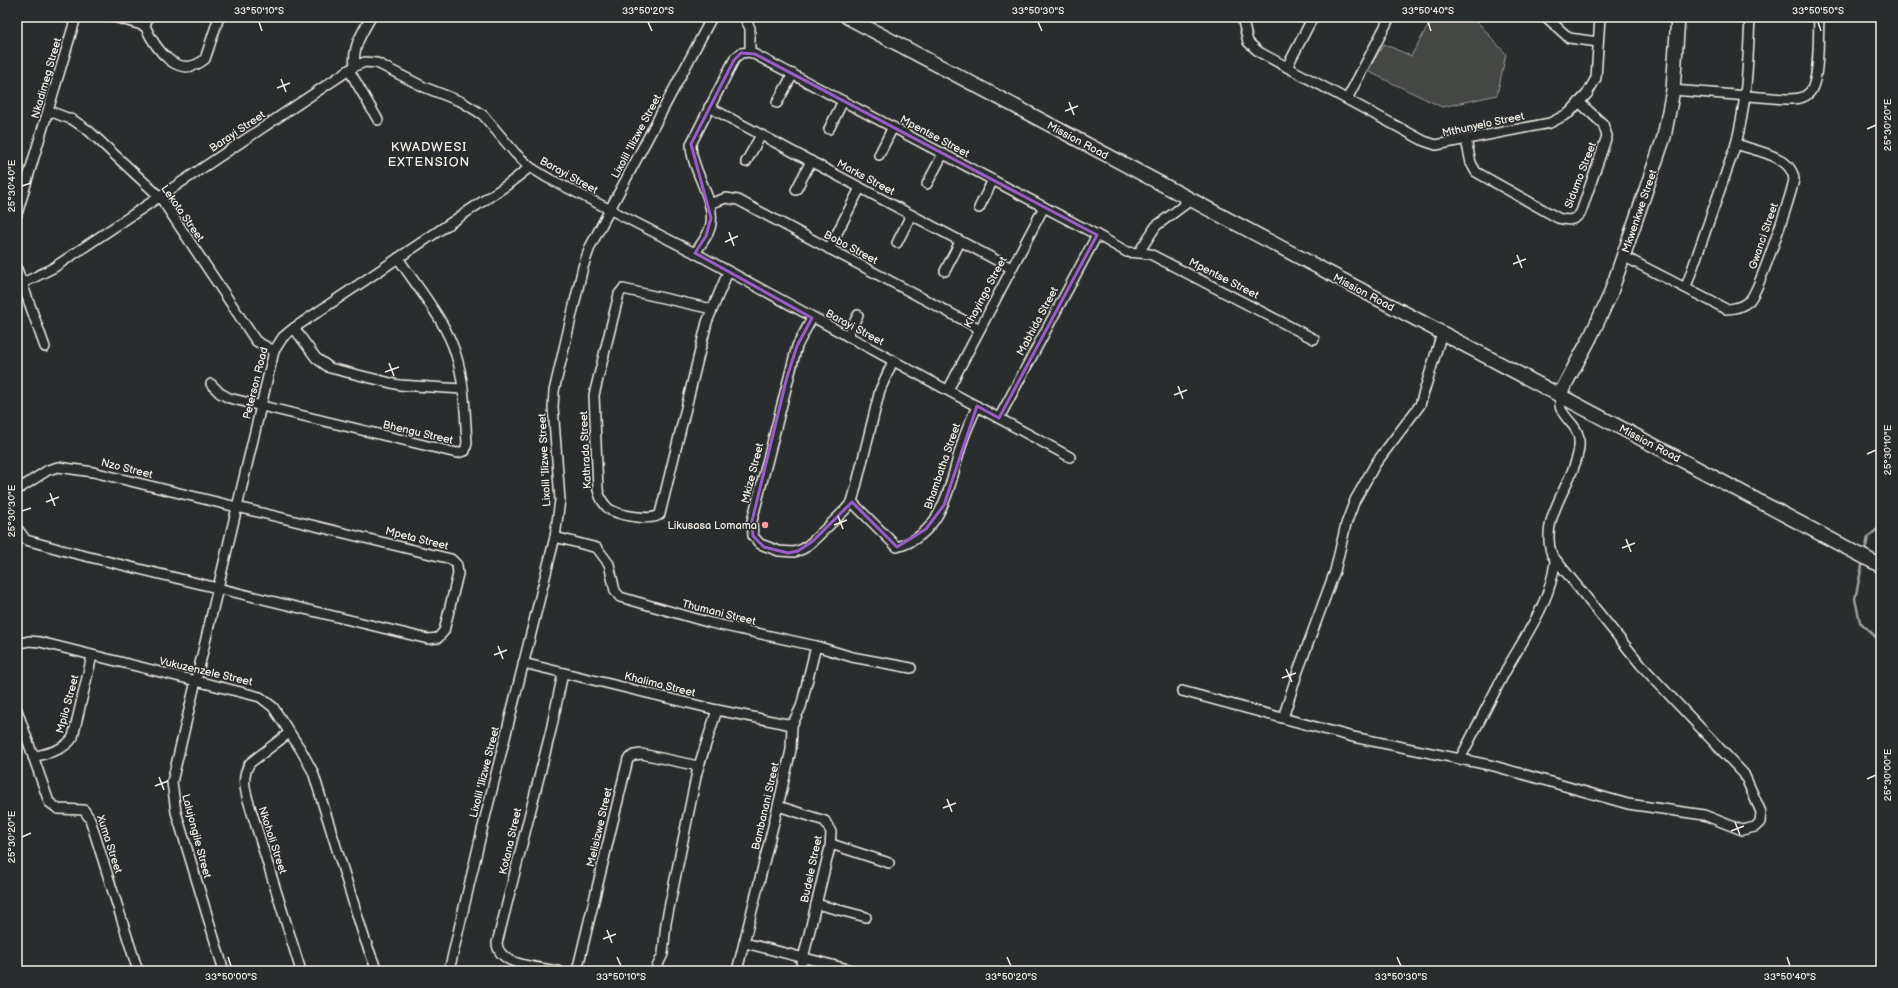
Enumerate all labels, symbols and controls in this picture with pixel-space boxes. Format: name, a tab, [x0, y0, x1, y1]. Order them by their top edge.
text: 33°50'10"S	[234, 5, 284, 17]
text: 33°50'20"S	[622, 5, 674, 17]
text: 33°50'30"S	[1012, 5, 1064, 17]
text: 33°50'40"S	[1402, 5, 1454, 17]
text: 33°50'50"S	[1792, 5, 1844, 17]
street label: Nkadimeg Street	[29, 36, 64, 120]
street label: Lixolil 'Ilizwe Street	[609, 91, 664, 180]
text: 25°30'20"E	[1882, 98, 1894, 151]
street label: Barayi Street	[207, 108, 268, 155]
street label: Mthunyelo Street	[1441, 109, 1526, 140]
street label: Mpentse Street	[898, 113, 972, 160]
street label: Mission Road	[1045, 119, 1111, 162]
district label: KWADWESI EXTENSION	[388, 139, 470, 170]
street label: Sidumo Street	[1562, 140, 1599, 210]
street label: Barayi Street	[538, 154, 601, 197]
street label: Marks Street	[835, 157, 897, 198]
text: 25°30'40"E	[6, 159, 18, 212]
street label: Mkwenkwe Street	[1619, 167, 1660, 254]
street label: Lekota Street	[158, 182, 207, 245]
street label: Gwanci Street	[1746, 201, 1781, 271]
street label: Bobo Street	[822, 228, 880, 267]
street label: Khayingo Street	[961, 254, 1010, 330]
street label: Mpentse Street	[1187, 255, 1261, 302]
street label: Mission Road	[1331, 271, 1397, 314]
street label: Mabhida Street	[1014, 284, 1061, 358]
street label: Barayi Street	[823, 307, 887, 349]
street label: Peterson Road	[240, 346, 271, 421]
street label: Kathrada Street	[577, 410, 594, 489]
street label: Lixolil 'Ilizwe Street	[536, 412, 553, 507]
street label: Bhengu Street	[381, 418, 455, 447]
street label: Bhambatha Street	[922, 421, 963, 511]
street label: Mission Road	[1617, 422, 1683, 465]
text: 25°30'10"E	[1882, 424, 1894, 475]
street label: Mkize Street	[739, 441, 766, 505]
street label: Nzo Street	[100, 456, 155, 481]
text: 25°30'30"E	[6, 484, 18, 537]
place label: Likusasa Lomama	[667, 519, 757, 532]
marker: Likusasa Lomama	[760, 520, 770, 530]
street label: Mpeta Street	[384, 524, 450, 553]
street label: Thumani Street	[681, 597, 758, 628]
street label: Vukuzenzele Street	[158, 654, 254, 689]
street label: Khalima Street	[623, 669, 697, 700]
street label: Mpilo Street	[53, 673, 82, 735]
street label: Lixolil 'Ilizwe Street	[467, 725, 502, 819]
text: 25°30'00"E	[1882, 748, 1894, 801]
street label: Bambanani Street	[749, 760, 782, 851]
street label: Melisizwe Street	[584, 786, 615, 868]
street label: Lalujongile Street	[179, 793, 214, 880]
street label: Nkoholi Street	[256, 805, 290, 876]
street label: Kotana Street	[497, 806, 525, 876]
text: 25°30'20"E	[6, 810, 18, 863]
street label: Xuma Street	[94, 812, 125, 876]
street label: Budele Street	[798, 834, 825, 904]
text: 33°50'00"S	[205, 971, 257, 983]
text: 33°50'10"S	[596, 971, 646, 983]
text: 33°50'20"S	[985, 971, 1037, 983]
text: 33°50'30"S	[1375, 971, 1427, 983]
text: 33°50'40"S	[1764, 971, 1816, 983]

